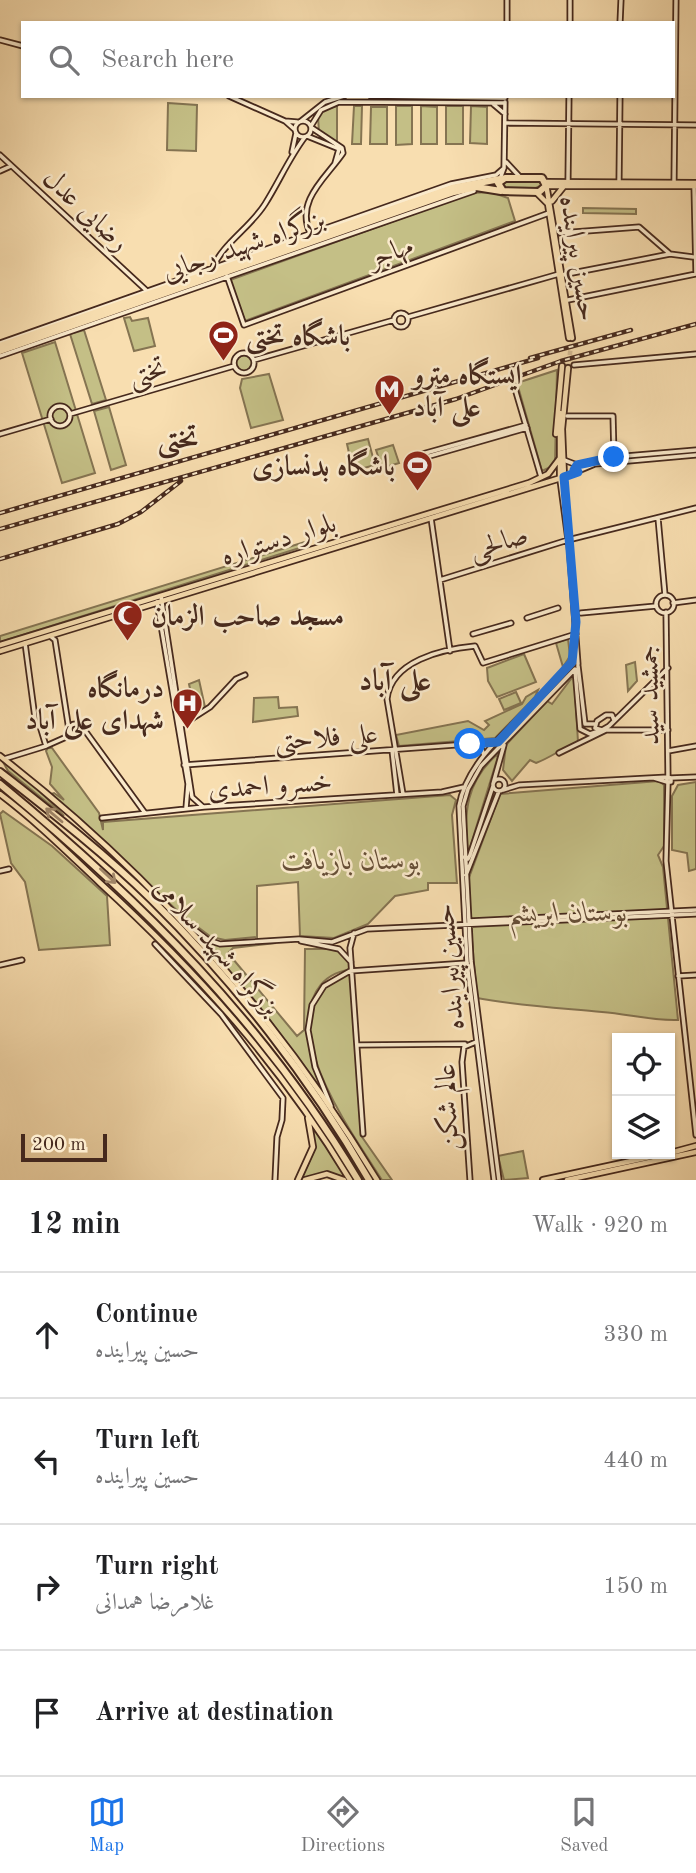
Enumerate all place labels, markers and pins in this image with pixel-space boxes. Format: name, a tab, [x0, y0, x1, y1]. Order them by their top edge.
place label: باشگاه تختی	[246, 317, 350, 355]
sports icon: باشگاه تختی	[206, 318, 240, 362]
place label: ایستگاه مترو علی آباد	[410, 356, 522, 428]
metro station icon: ایستگاه مترو علی آباد	[373, 373, 407, 417]
place label: باشگاه بدنسازی	[252, 447, 395, 482]
sports icon: باشگاه بدنسازی	[401, 448, 435, 492]
mosque icon: مسجد صاحب الزمان	[111, 598, 145, 642]
place label: مسجد صاحب الزمان	[151, 603, 344, 634]
place label: درمانگاه شهدای علی آباد	[25, 669, 164, 741]
hospital icon: درمانگاه شهدای علی آباد	[170, 686, 204, 730]

